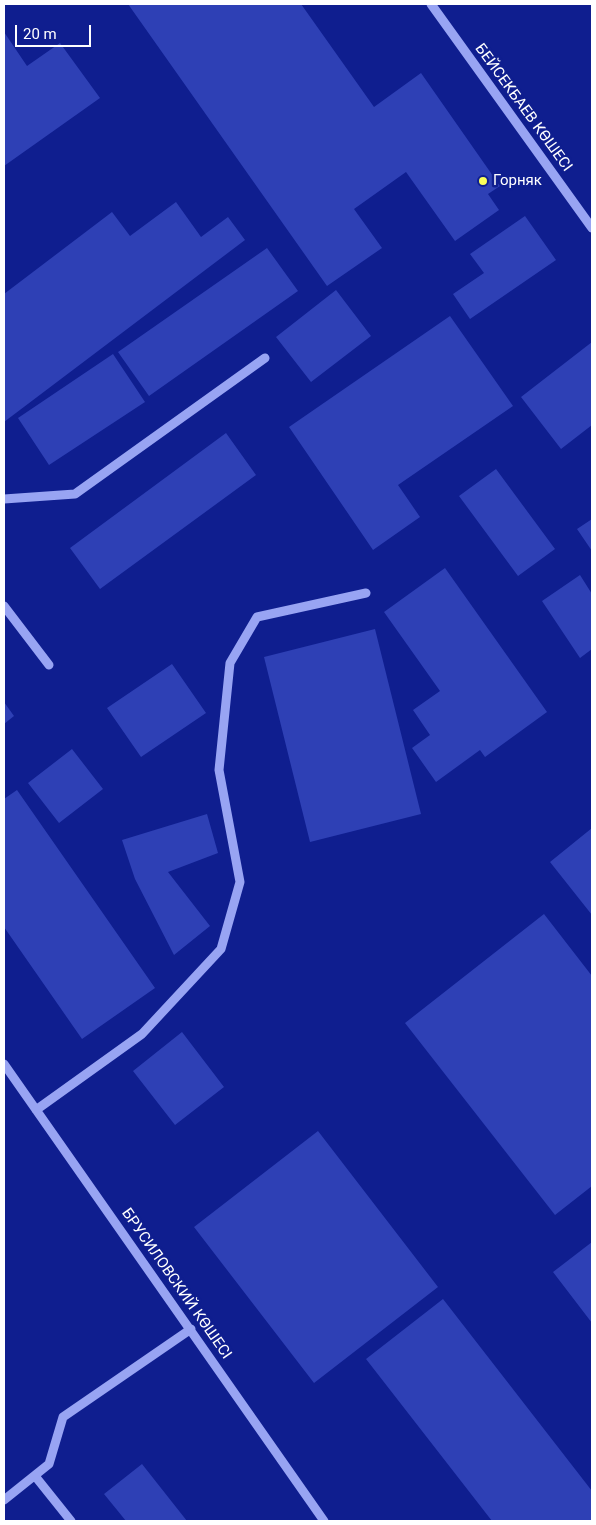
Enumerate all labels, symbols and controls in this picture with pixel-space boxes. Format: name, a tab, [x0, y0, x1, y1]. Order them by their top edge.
scale bar	[18, 15, 94, 47]
text: 20 m	[23, 25, 57, 43]
street label: БЕЙСЕКБАЕВ КӨШЕСІ	[471, 41, 575, 175]
place label: Горняк	[493, 172, 542, 190]
marker: Горняк	[477, 175, 489, 187]
street label: БРУСИЛОВСКИЙ КӨШЕСІ	[117, 1205, 235, 1363]

